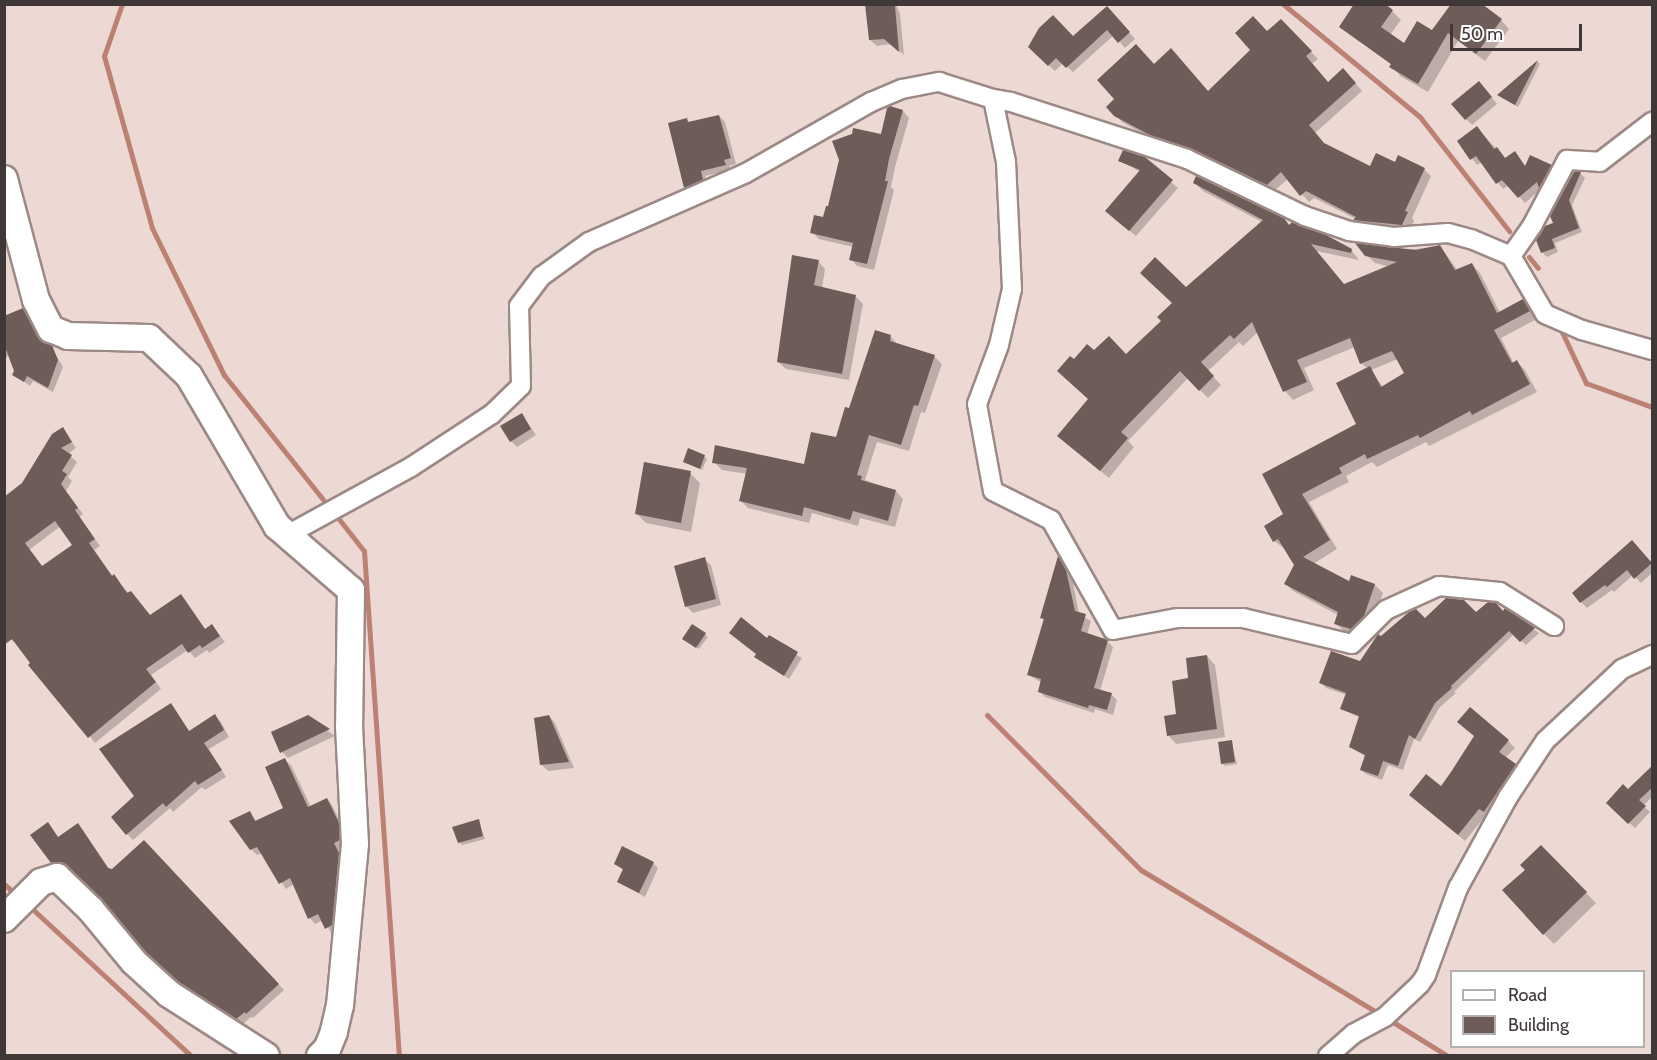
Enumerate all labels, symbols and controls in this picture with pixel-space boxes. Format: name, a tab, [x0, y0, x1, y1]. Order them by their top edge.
scale bar	[1453, 12, 1585, 50]
text: 50 m	[1461, 23, 1503, 45]
legend	[1450, 970, 1645, 1048]
text: Road	[1508, 984, 1547, 1006]
text: Building	[1508, 1014, 1569, 1036]

